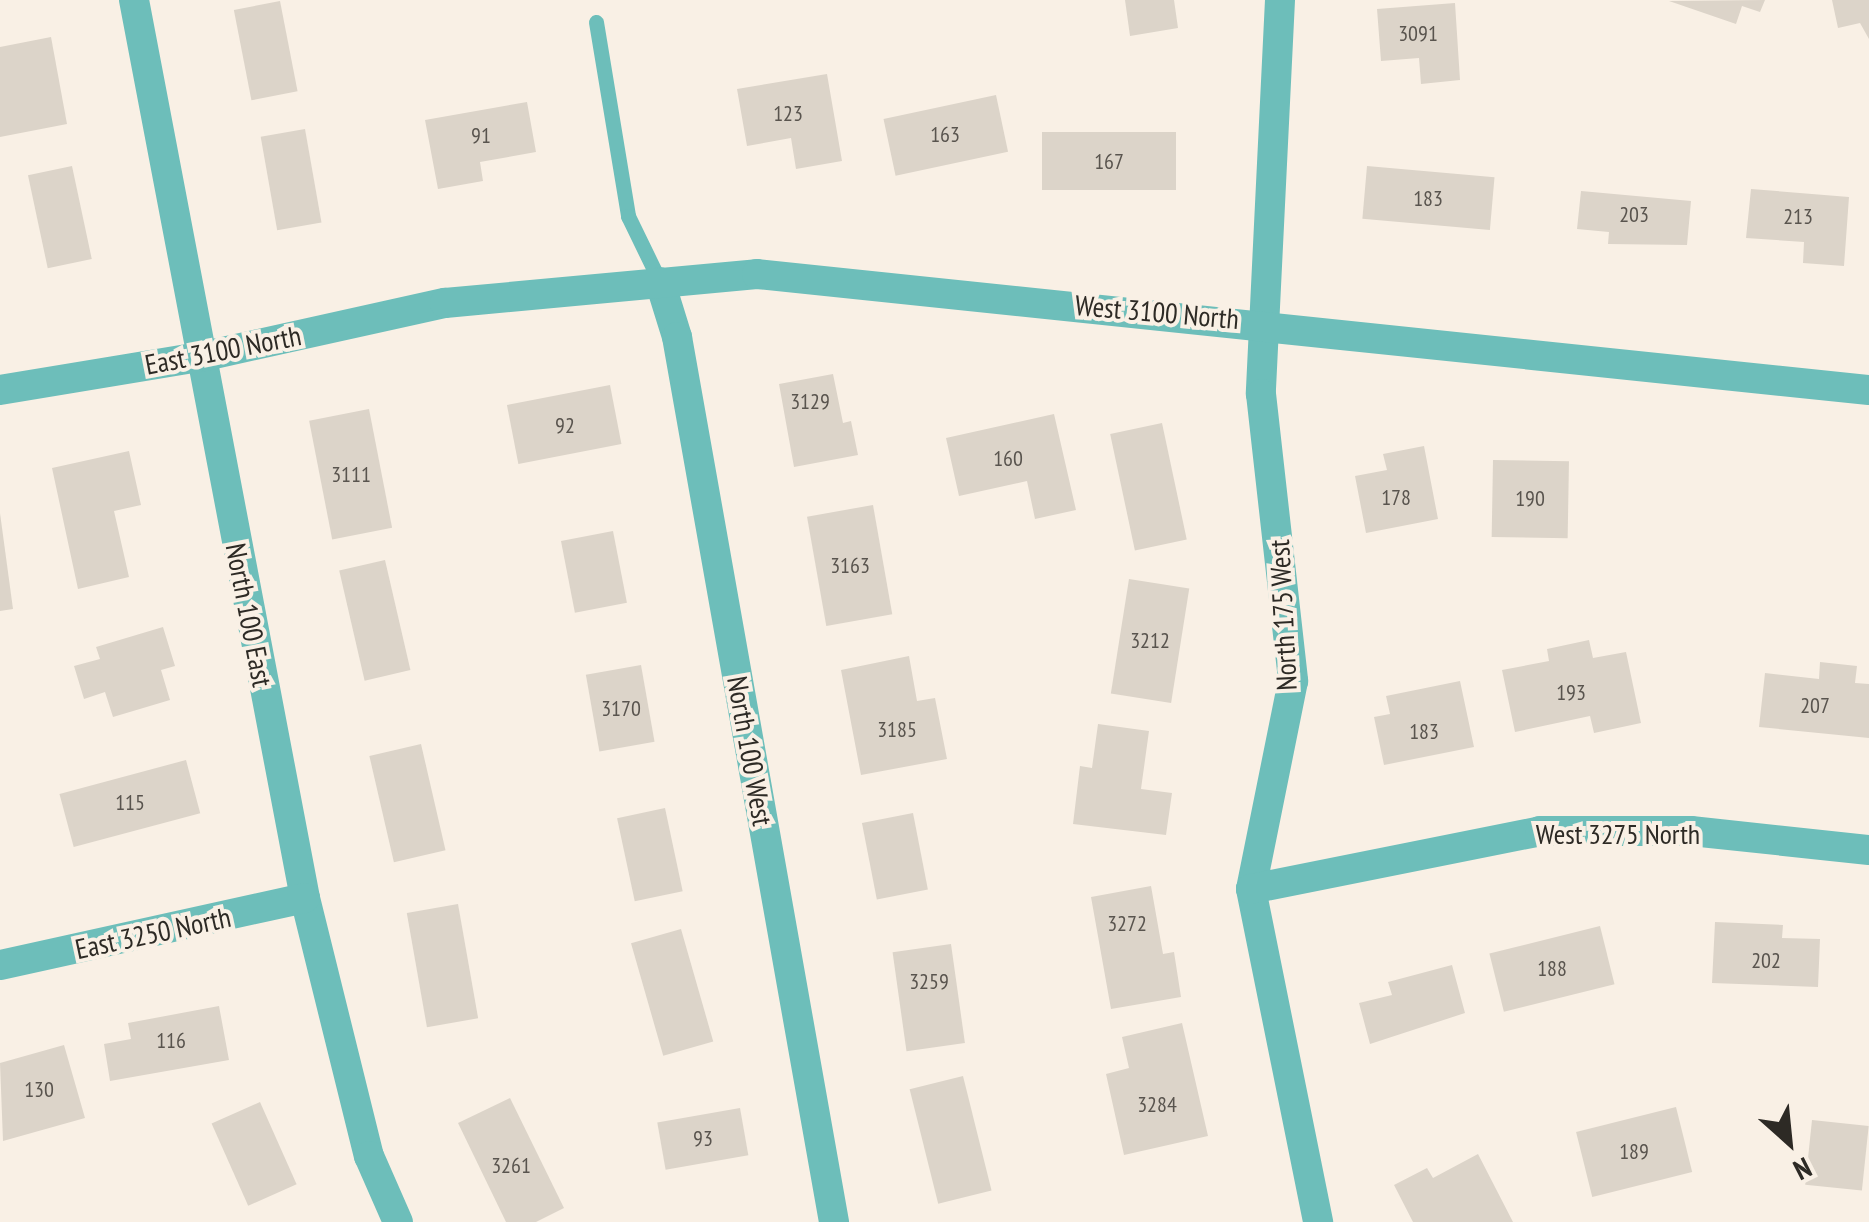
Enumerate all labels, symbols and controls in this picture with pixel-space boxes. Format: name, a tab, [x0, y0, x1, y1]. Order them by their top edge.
house number: 3091	[1398, 21, 1438, 47]
house number: 123	[773, 101, 803, 127]
house number: 163	[930, 122, 960, 148]
house number: 91	[471, 123, 491, 149]
house number: 167	[1094, 149, 1124, 175]
house number: 183	[1413, 186, 1443, 212]
house number: 203	[1619, 202, 1649, 228]
house number: 213	[1783, 204, 1813, 230]
street label: West 3100 North	[1074, 288, 1240, 336]
street label: East 3100 North	[142, 318, 304, 382]
house number: 3129	[790, 389, 830, 415]
house number: 92	[555, 413, 575, 439]
house number: 160	[993, 446, 1023, 472]
house number: 3111	[331, 462, 371, 488]
house number: 178	[1381, 485, 1411, 511]
house number: 190	[1515, 486, 1545, 512]
street label: North 175 West	[1262, 538, 1304, 692]
street label: North 100 East	[219, 540, 279, 690]
house number: 3163	[830, 553, 870, 579]
house number: 3212	[1130, 628, 1170, 654]
street label: North 100 West	[720, 673, 780, 829]
house number: 193	[1556, 680, 1586, 706]
house number: 207	[1800, 693, 1830, 719]
house number: 3170	[601, 696, 641, 722]
house number: 3185	[877, 717, 917, 743]
house number: 183	[1409, 719, 1439, 745]
house number: 115	[115, 790, 145, 816]
street label: West 3275 North	[1536, 817, 1700, 851]
street label: East 3250 North	[72, 900, 234, 966]
house number: 3272	[1107, 911, 1147, 937]
house number: 202	[1751, 948, 1781, 974]
house number: 188	[1537, 956, 1567, 982]
house number: 3259	[909, 969, 949, 995]
house number: 116	[156, 1028, 186, 1054]
house number: 130	[24, 1077, 54, 1103]
house number: 3284	[1137, 1092, 1177, 1118]
north arrow	[1739, 1092, 1839, 1192]
house number: 93	[693, 1126, 713, 1152]
house number: 189	[1619, 1139, 1649, 1165]
text: N	[1788, 1149, 1818, 1189]
house number: 3261	[491, 1153, 531, 1179]

